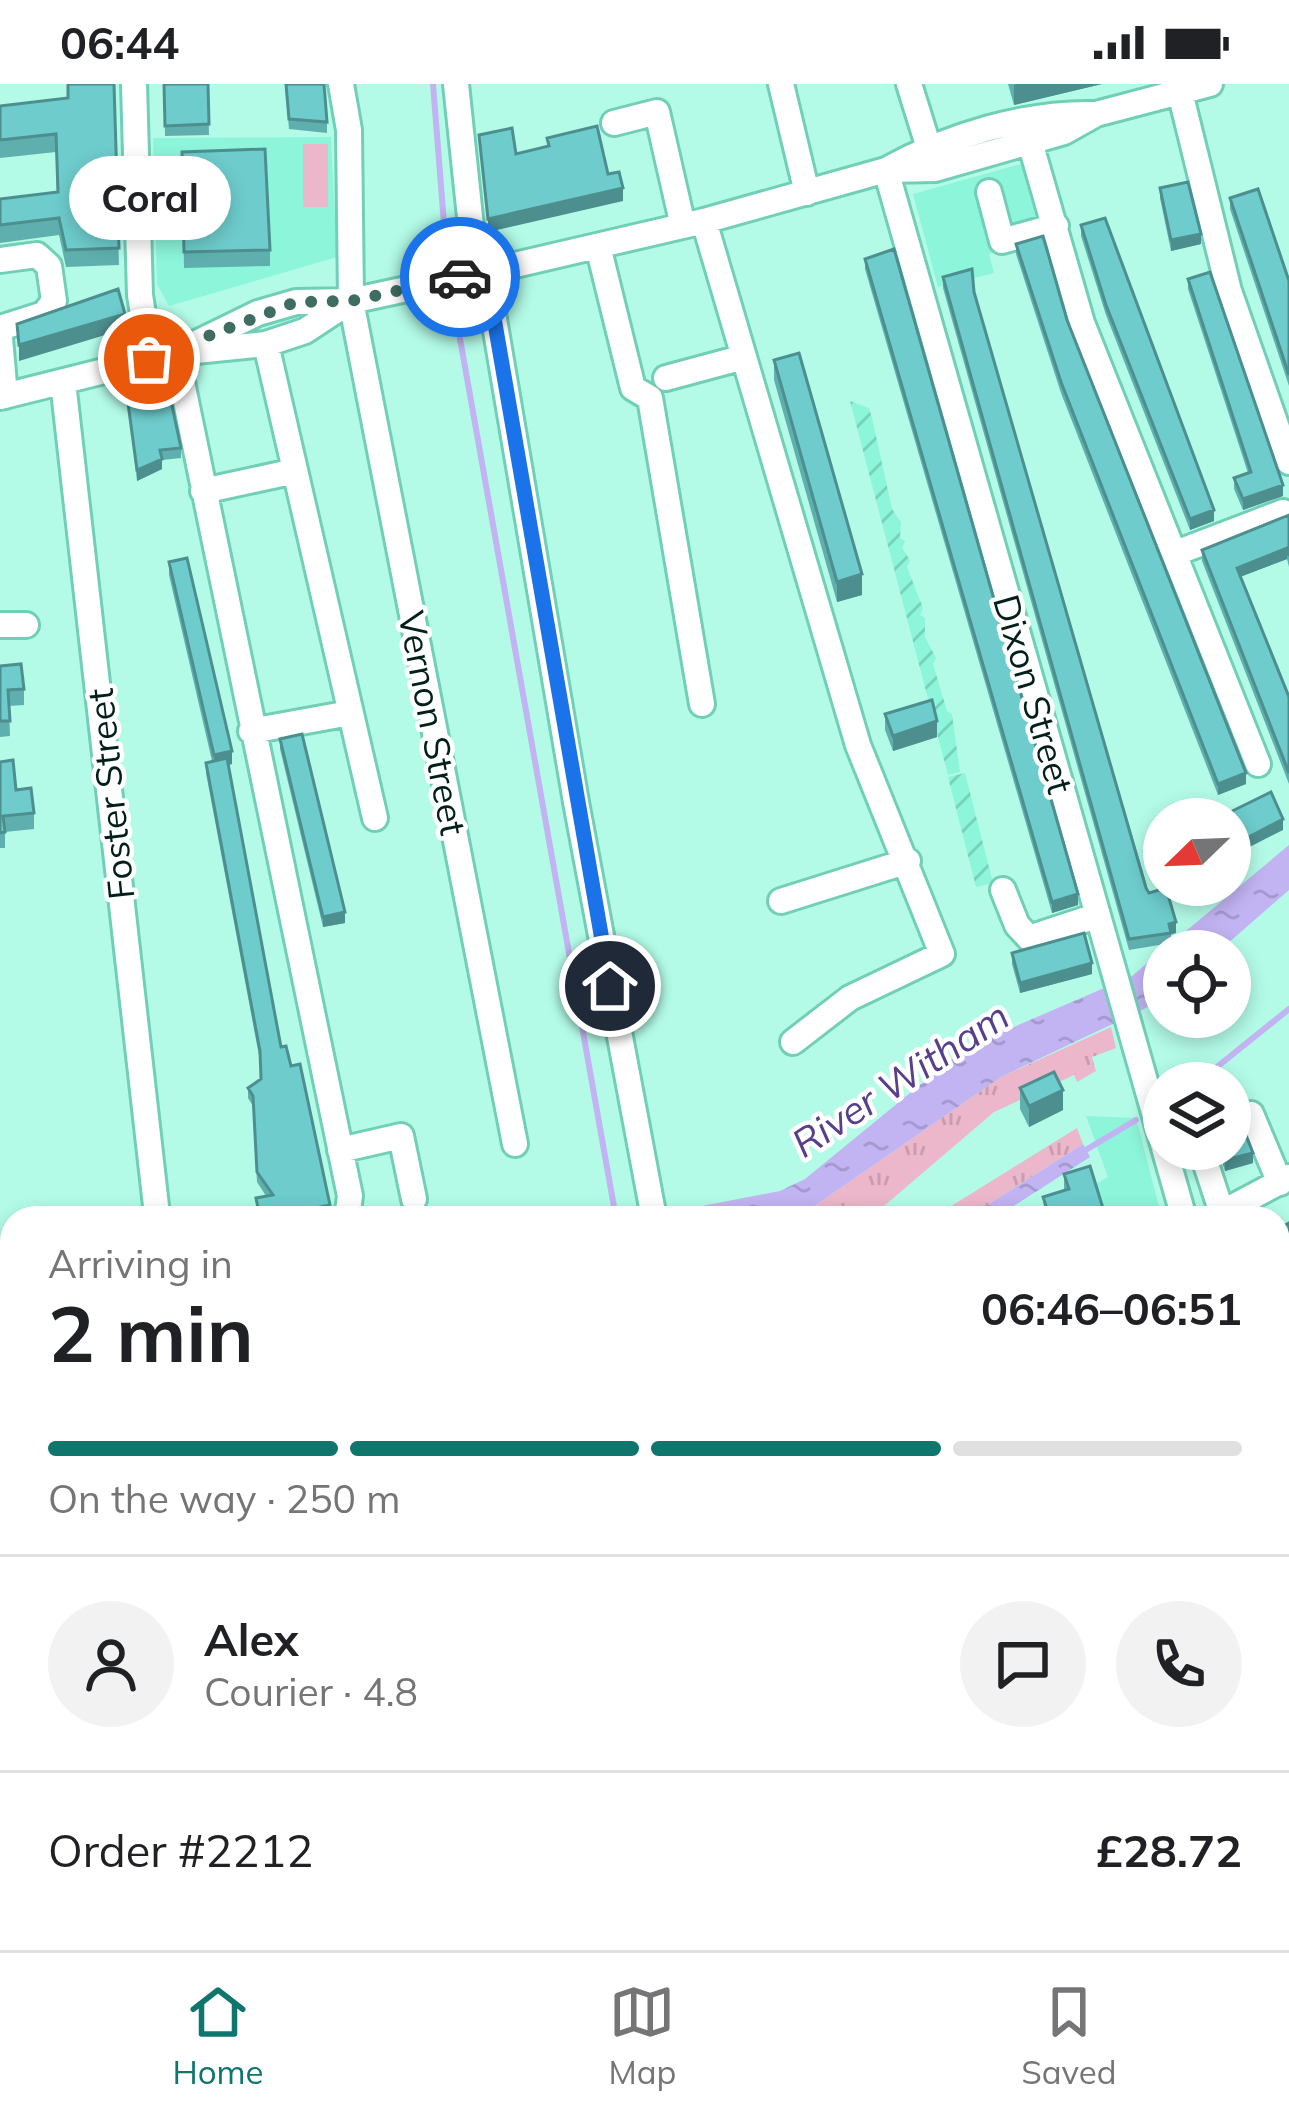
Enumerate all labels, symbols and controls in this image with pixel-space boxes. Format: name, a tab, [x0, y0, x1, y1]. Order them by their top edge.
text: 06:44	[60, 14, 179, 70]
callout: Coral	[68, 155, 230, 239]
text: Coral	[101, 173, 199, 222]
courier	[400, 217, 520, 337]
icon: car	[427, 244, 493, 310]
pin	[98, 308, 200, 410]
icon: bag	[116, 326, 182, 392]
street label: Dixon Street	[984, 589, 1084, 799]
street label: Vernon Street	[389, 607, 477, 839]
street label: Foster Street	[77, 686, 143, 902]
north arrow	[1143, 798, 1251, 906]
map controls	[1143, 798, 1251, 1170]
button: locate	[1143, 930, 1251, 1038]
pin	[559, 935, 661, 1037]
icon: home	[577, 953, 643, 1019]
water label: River Witham	[782, 991, 1018, 1167]
button: layers	[1143, 1062, 1251, 1170]
text: Arriving in	[48, 1239, 233, 1288]
text: 06:46–06:51	[981, 1280, 1242, 1336]
text: 2 min	[48, 1284, 254, 1382]
text: On the way · 250 m	[48, 1474, 400, 1523]
button: person	[48, 1601, 174, 1727]
button: chat	[960, 1601, 1086, 1727]
button: phone	[1116, 1601, 1242, 1727]
text: Alex	[204, 1611, 299, 1667]
text: Courier · 4.8	[204, 1667, 418, 1716]
text: Order #2212	[48, 1822, 313, 1878]
text: £28.72	[1096, 1822, 1242, 1878]
tab: Home	[172, 1979, 264, 2092]
tab: Map	[608, 1979, 676, 2092]
tab: Saved	[1021, 1979, 1117, 2092]

